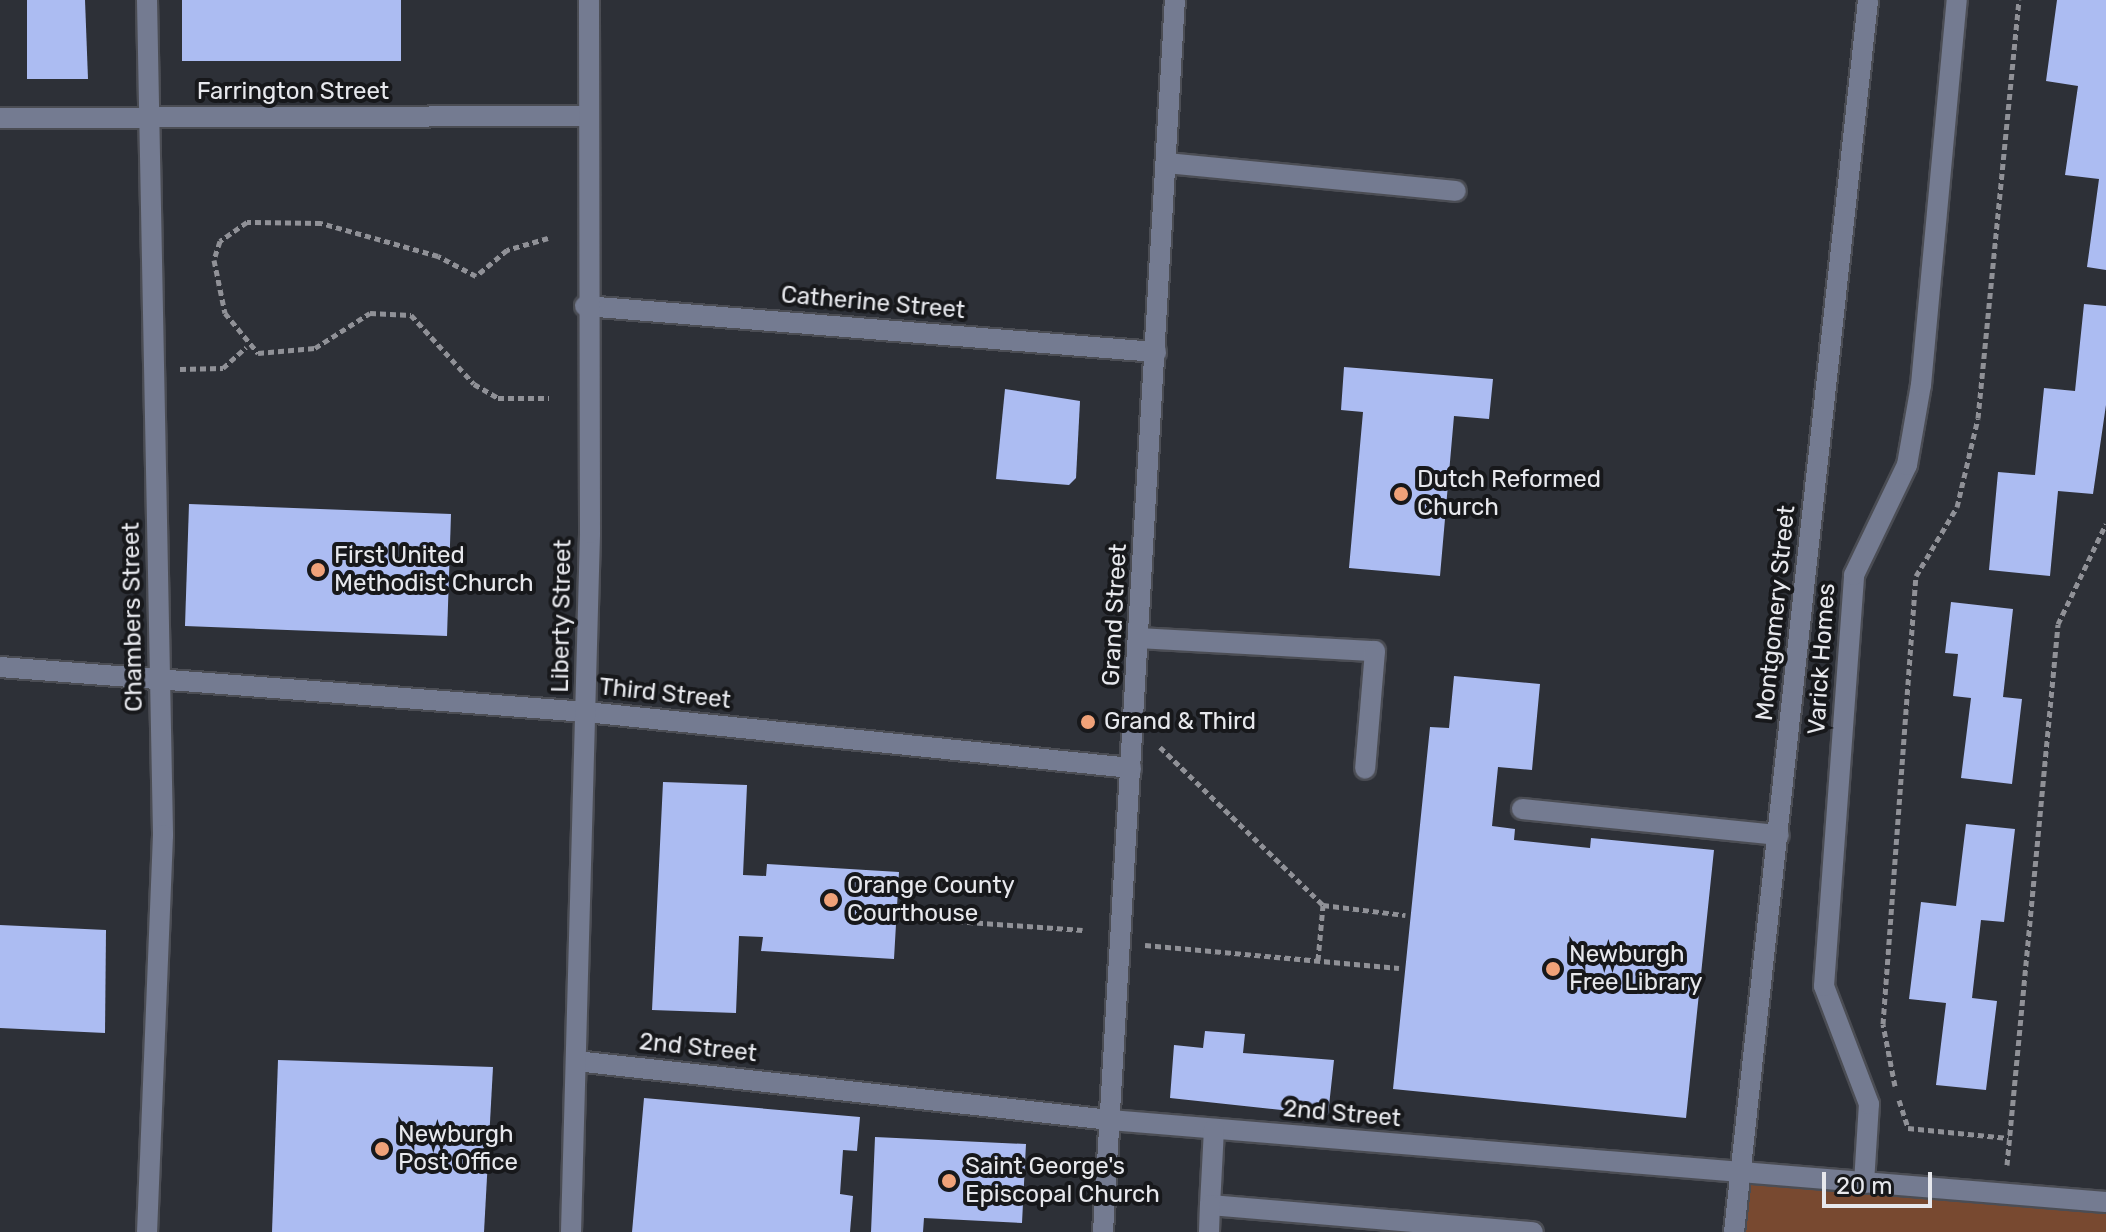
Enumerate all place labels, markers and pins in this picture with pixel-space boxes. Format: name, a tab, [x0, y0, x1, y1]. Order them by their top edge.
place label: Dutch Reformed Church	[1417, 466, 1601, 522]
marker: Dutch Reformed Church	[1392, 485, 1410, 503]
place label: First United Methodist Church	[334, 542, 534, 598]
marker: First United Methodist Church	[309, 561, 327, 579]
place label: Grand & Third	[1104, 708, 1257, 736]
marker: Grand & Third	[1079, 713, 1097, 731]
place label: Orange County Courthouse	[847, 872, 1015, 928]
marker: Orange County Courthouse	[822, 891, 840, 909]
place label: Newburgh Free Library	[1569, 941, 1702, 997]
marker: Newburgh Free Library	[1544, 960, 1562, 978]
place label: Newburgh Post Office	[398, 1121, 518, 1177]
marker: Newburgh Post Office	[373, 1140, 391, 1158]
place label: Saint George's Episcopal Church	[965, 1153, 1160, 1209]
marker: Saint George's Episcopal Church	[940, 1172, 958, 1190]

